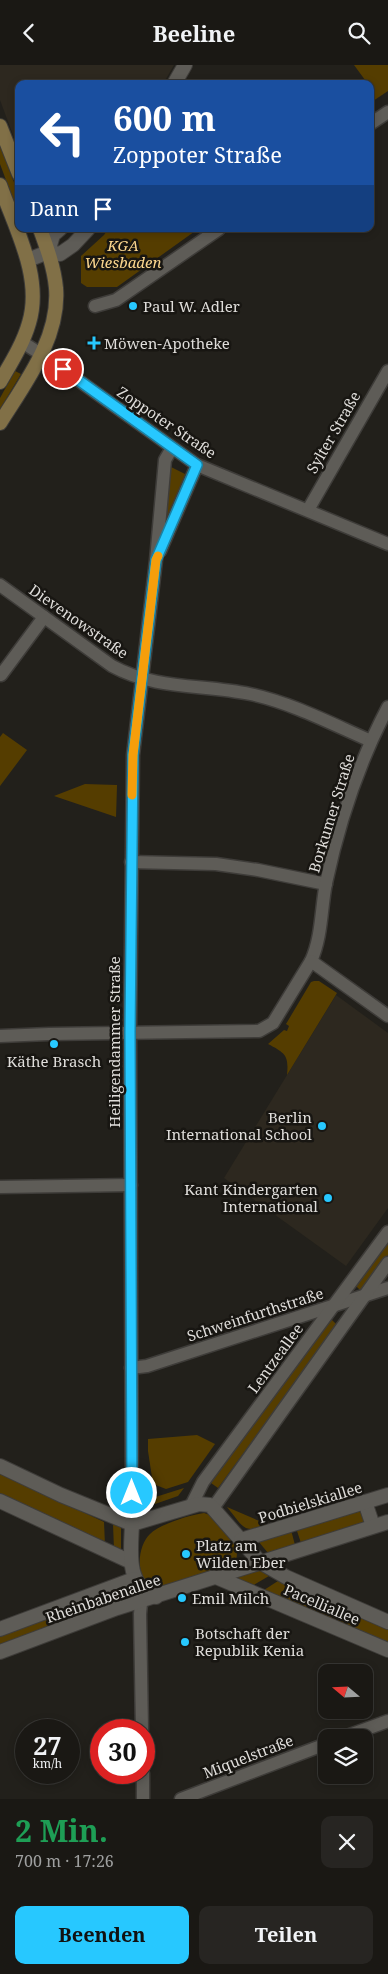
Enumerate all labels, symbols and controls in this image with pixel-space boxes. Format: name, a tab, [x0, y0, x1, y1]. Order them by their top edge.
text: Beeline	[153, 18, 235, 48]
icon: back	[15, 19, 43, 47]
icon: search	[345, 19, 373, 47]
text: 600 m	[113, 94, 216, 141]
icon: left	[30, 100, 95, 165]
text: Zoppoter Straße	[113, 139, 282, 169]
icon: arrive	[89, 195, 117, 223]
text: Dann	[30, 196, 79, 222]
park label: KGA Wiesbaden	[85, 235, 161, 272]
place label: Paul W. Adler	[143, 296, 240, 316]
marker: Paul W. Adler	[127, 300, 139, 312]
place label: Möwen-Apotheke	[104, 333, 230, 353]
marker: Möwen-Apotheke	[88, 337, 100, 349]
pin	[42, 348, 84, 390]
icon: arrive	[49, 355, 77, 383]
street label: Zoppoter Straße	[114, 381, 220, 463]
street label: Sylter Straße	[301, 387, 365, 477]
street label: Dievenowstraße	[25, 579, 133, 663]
street label: Borkumer Straße	[303, 751, 359, 875]
street label: Heiligendammer Straße	[104, 956, 124, 1128]
marker: Käthe Brasch	[48, 1038, 60, 1050]
place label: Käthe Brasch	[7, 1051, 102, 1071]
place label: Berlin International School	[166, 1107, 312, 1144]
marker: Berlin International School	[316, 1120, 328, 1132]
place label: Kant Kindergarten International	[184, 1179, 318, 1216]
marker: Kant Kindergarten International	[322, 1192, 334, 1204]
street label: Schweinfurthstraße	[184, 1282, 326, 1346]
street label: Lentzeallee	[243, 1319, 307, 1397]
position arrow	[105, 1466, 157, 1518]
street label: Podbielskiallee	[256, 1477, 364, 1527]
place label: Platz am Wilden Eber	[196, 1535, 286, 1572]
marker: Platz am Wilden Eber	[180, 1548, 192, 1560]
street label: Rheinbabenallee	[43, 1569, 163, 1627]
street label: Pacelliallee	[281, 1579, 363, 1629]
place label: Emil Milch	[192, 1588, 270, 1608]
marker: Emil Milch	[176, 1592, 188, 1604]
place label: Botschaft der Republik Kenia	[195, 1623, 304, 1660]
marker: Botschaft der Republik Kenia	[179, 1636, 191, 1648]
north arrow	[318, 1664, 372, 1719]
map controls	[318, 1664, 373, 1784]
speed limit sign: 30	[90, 1719, 155, 1784]
text: 27	[33, 1728, 62, 1762]
button: layers	[318, 1729, 373, 1784]
street label: Miquelstraße	[200, 1730, 296, 1782]
text: km/h	[33, 1755, 62, 1772]
text: 2 Min.	[15, 1810, 108, 1851]
button: close	[321, 1816, 373, 1868]
text: 700 m · 17:26	[15, 1850, 114, 1872]
button: Beenden	[15, 1906, 189, 1964]
button: Teilen	[199, 1906, 373, 1964]

